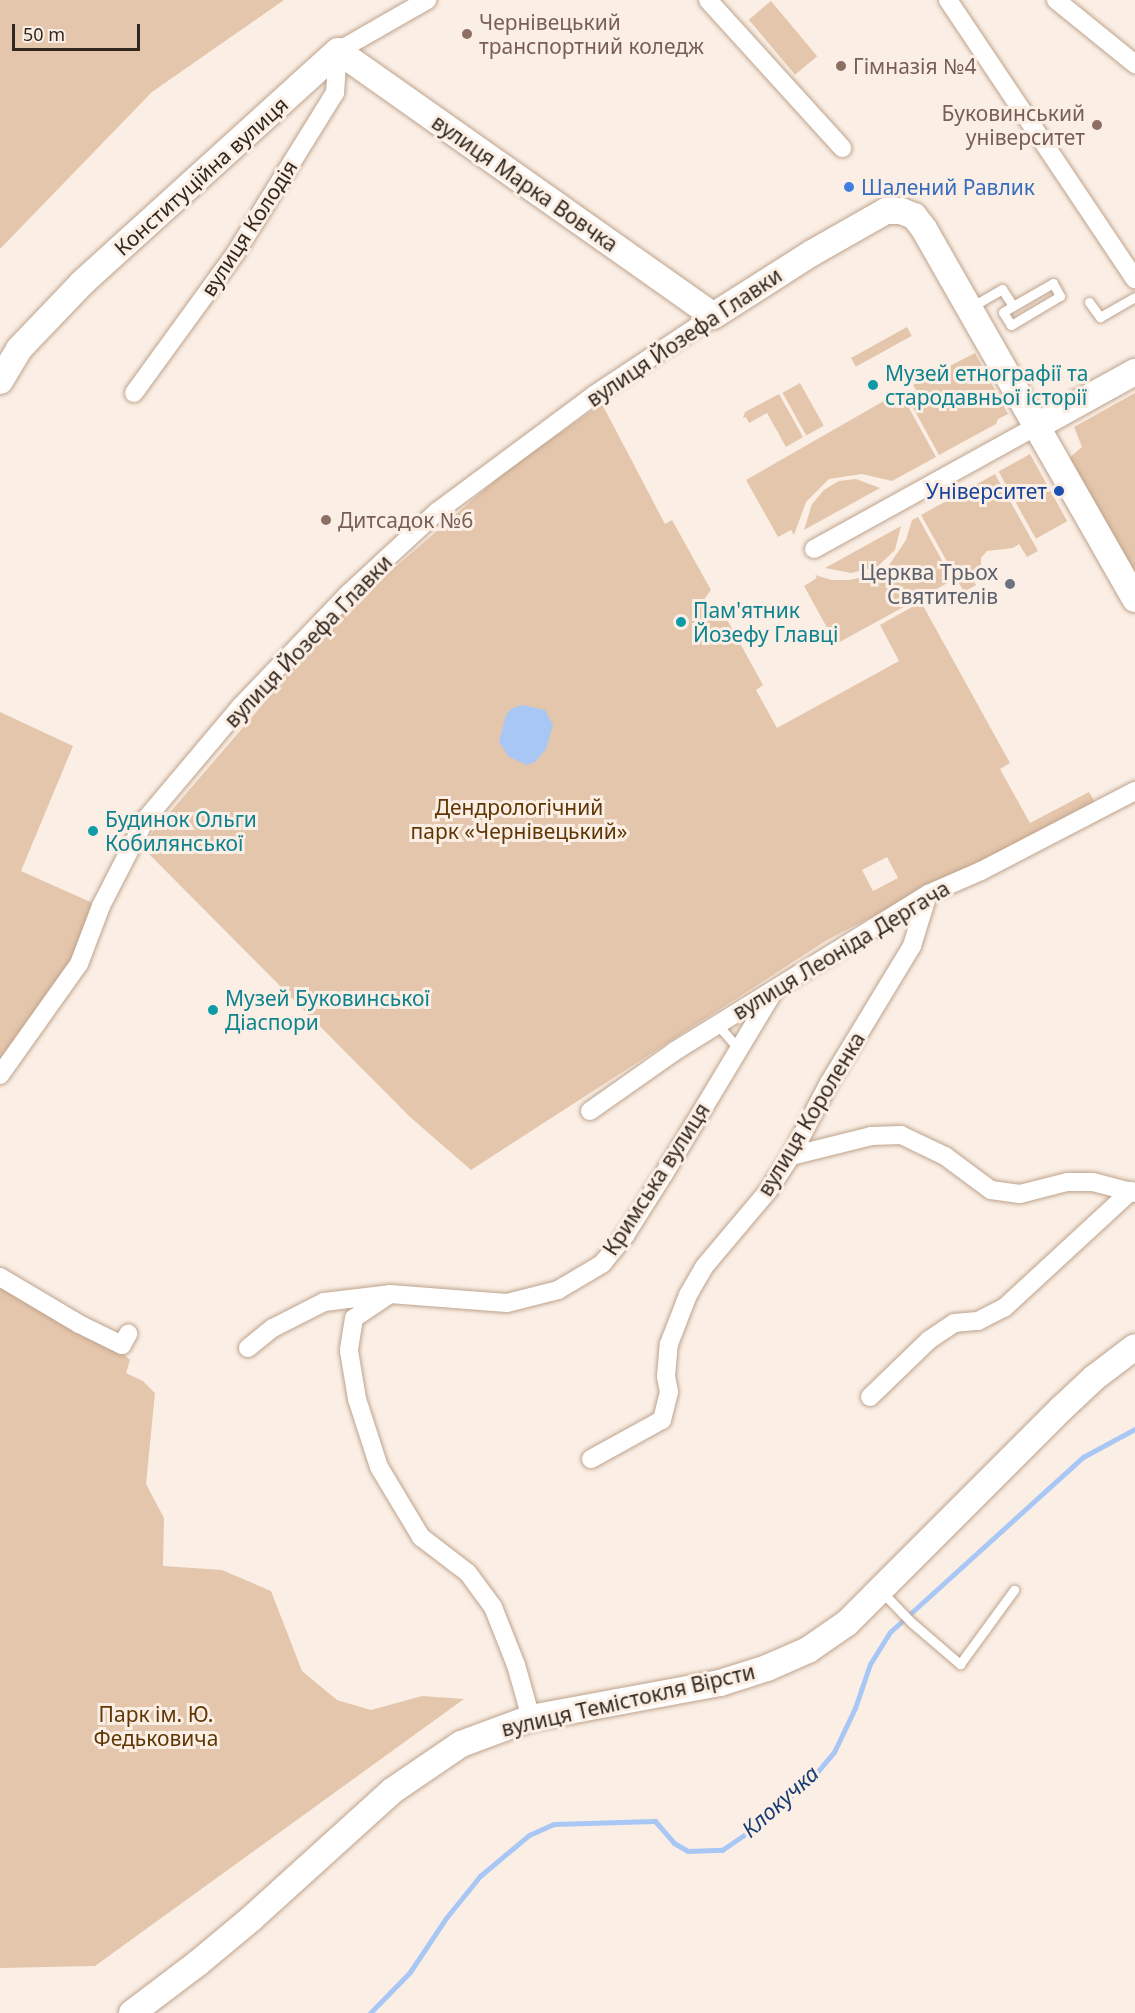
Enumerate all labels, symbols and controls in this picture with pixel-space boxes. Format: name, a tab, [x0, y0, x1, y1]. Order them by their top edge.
place label: Чернівецький транспортний коледж	[479, 9, 704, 59]
scale bar	[15, 12, 142, 50]
text: 50 m	[23, 22, 65, 46]
marker: Чернівецький транспортний коледж	[460, 27, 474, 41]
place label: Гімназія №4	[853, 53, 976, 79]
marker: Гімназія №4	[834, 59, 848, 73]
street label: Конституційна вулиця	[109, 91, 293, 261]
place label: Буковинський університет	[942, 100, 1085, 150]
street label: вулиця Марка Вовчка	[427, 109, 623, 257]
marker: Буковинський університет	[1090, 118, 1104, 132]
street label: вулиця Колодія	[196, 155, 302, 301]
place label: Шалений Равлик	[861, 174, 1035, 200]
marker: Шалений Равлик	[842, 180, 856, 194]
street label: вулиця Йозефа Главки	[582, 262, 786, 412]
place label: Музей етнографії та стародавньої історії	[885, 360, 1088, 410]
marker: Музей етнографії та стародавньої історії	[866, 378, 880, 392]
place label: Університет	[926, 478, 1047, 504]
marker: Університет	[1052, 484, 1066, 498]
place label: Дитсадок №6	[338, 507, 473, 533]
marker: Дитсадок №6	[319, 513, 333, 527]
street label: вулиця Йозефа Главки	[219, 550, 397, 732]
place label: Церква Трьох Святителів	[860, 559, 998, 609]
marker: Церква Трьох Святителів	[1003, 577, 1017, 591]
place label: Пам'ятник Йозефу Главці	[693, 597, 838, 647]
marker: Пам'ятник Йозефу Главці	[674, 615, 688, 629]
park label: Дендрологічний парк «Чернівецький»	[411, 794, 627, 844]
place label: Будинок Ольги Кобилянської	[105, 806, 257, 856]
marker: Будинок Ольги Кобилянської	[86, 824, 100, 838]
street label: вулиця Леоніда Дергача	[728, 875, 954, 1025]
place label: Музей Буковинської Діаспори	[225, 985, 430, 1035]
marker: Музей Буковинської Діаспори	[206, 1003, 220, 1017]
street label: вулиця Короленка	[752, 1027, 870, 1201]
street label: Кримська вулиця	[597, 1098, 715, 1260]
street label: вулиця Темістокля Вірсти	[499, 1659, 757, 1741]
park label: Парк ім. Ю. Федьковича	[94, 1701, 218, 1751]
water label: Клокучка	[736, 1760, 824, 1842]

